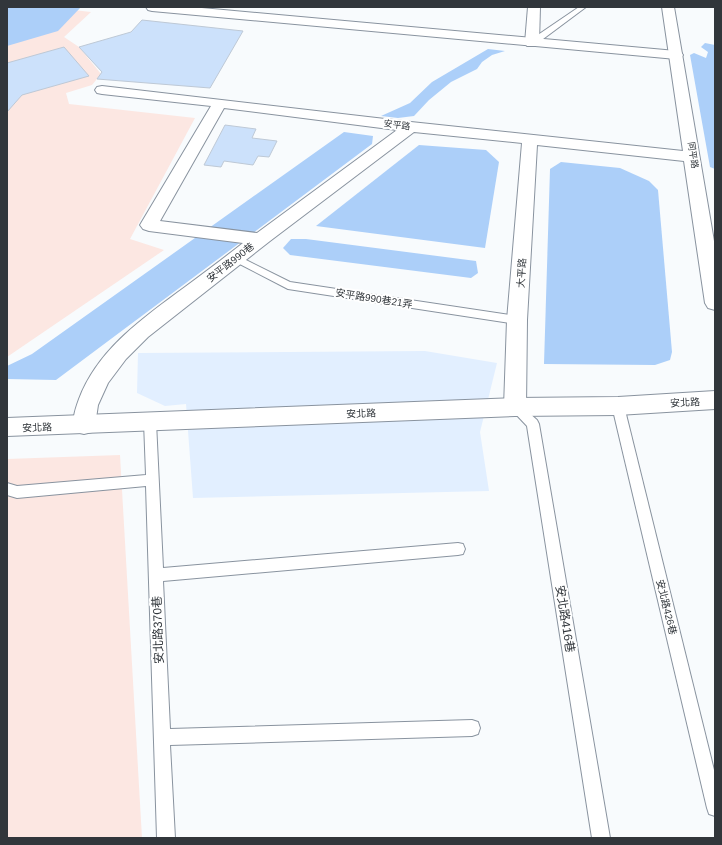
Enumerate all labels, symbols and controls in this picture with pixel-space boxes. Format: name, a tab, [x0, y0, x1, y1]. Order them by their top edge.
street label: 安平路	[383, 118, 411, 132]
street label: 同平路	[686, 141, 700, 169]
street label: 安平路990巷	[205, 241, 256, 284]
street label: 大平路	[515, 258, 528, 288]
street label: 安平路990巷21弄	[335, 287, 413, 310]
street label: 安北路	[670, 396, 700, 409]
street label: 安北路	[346, 407, 376, 420]
street label: 安北路	[22, 421, 52, 434]
street label: 安北路426巷	[654, 578, 679, 636]
street label: 安北路416巷	[553, 584, 577, 654]
street label: 安北路370巷	[150, 596, 166, 664]

